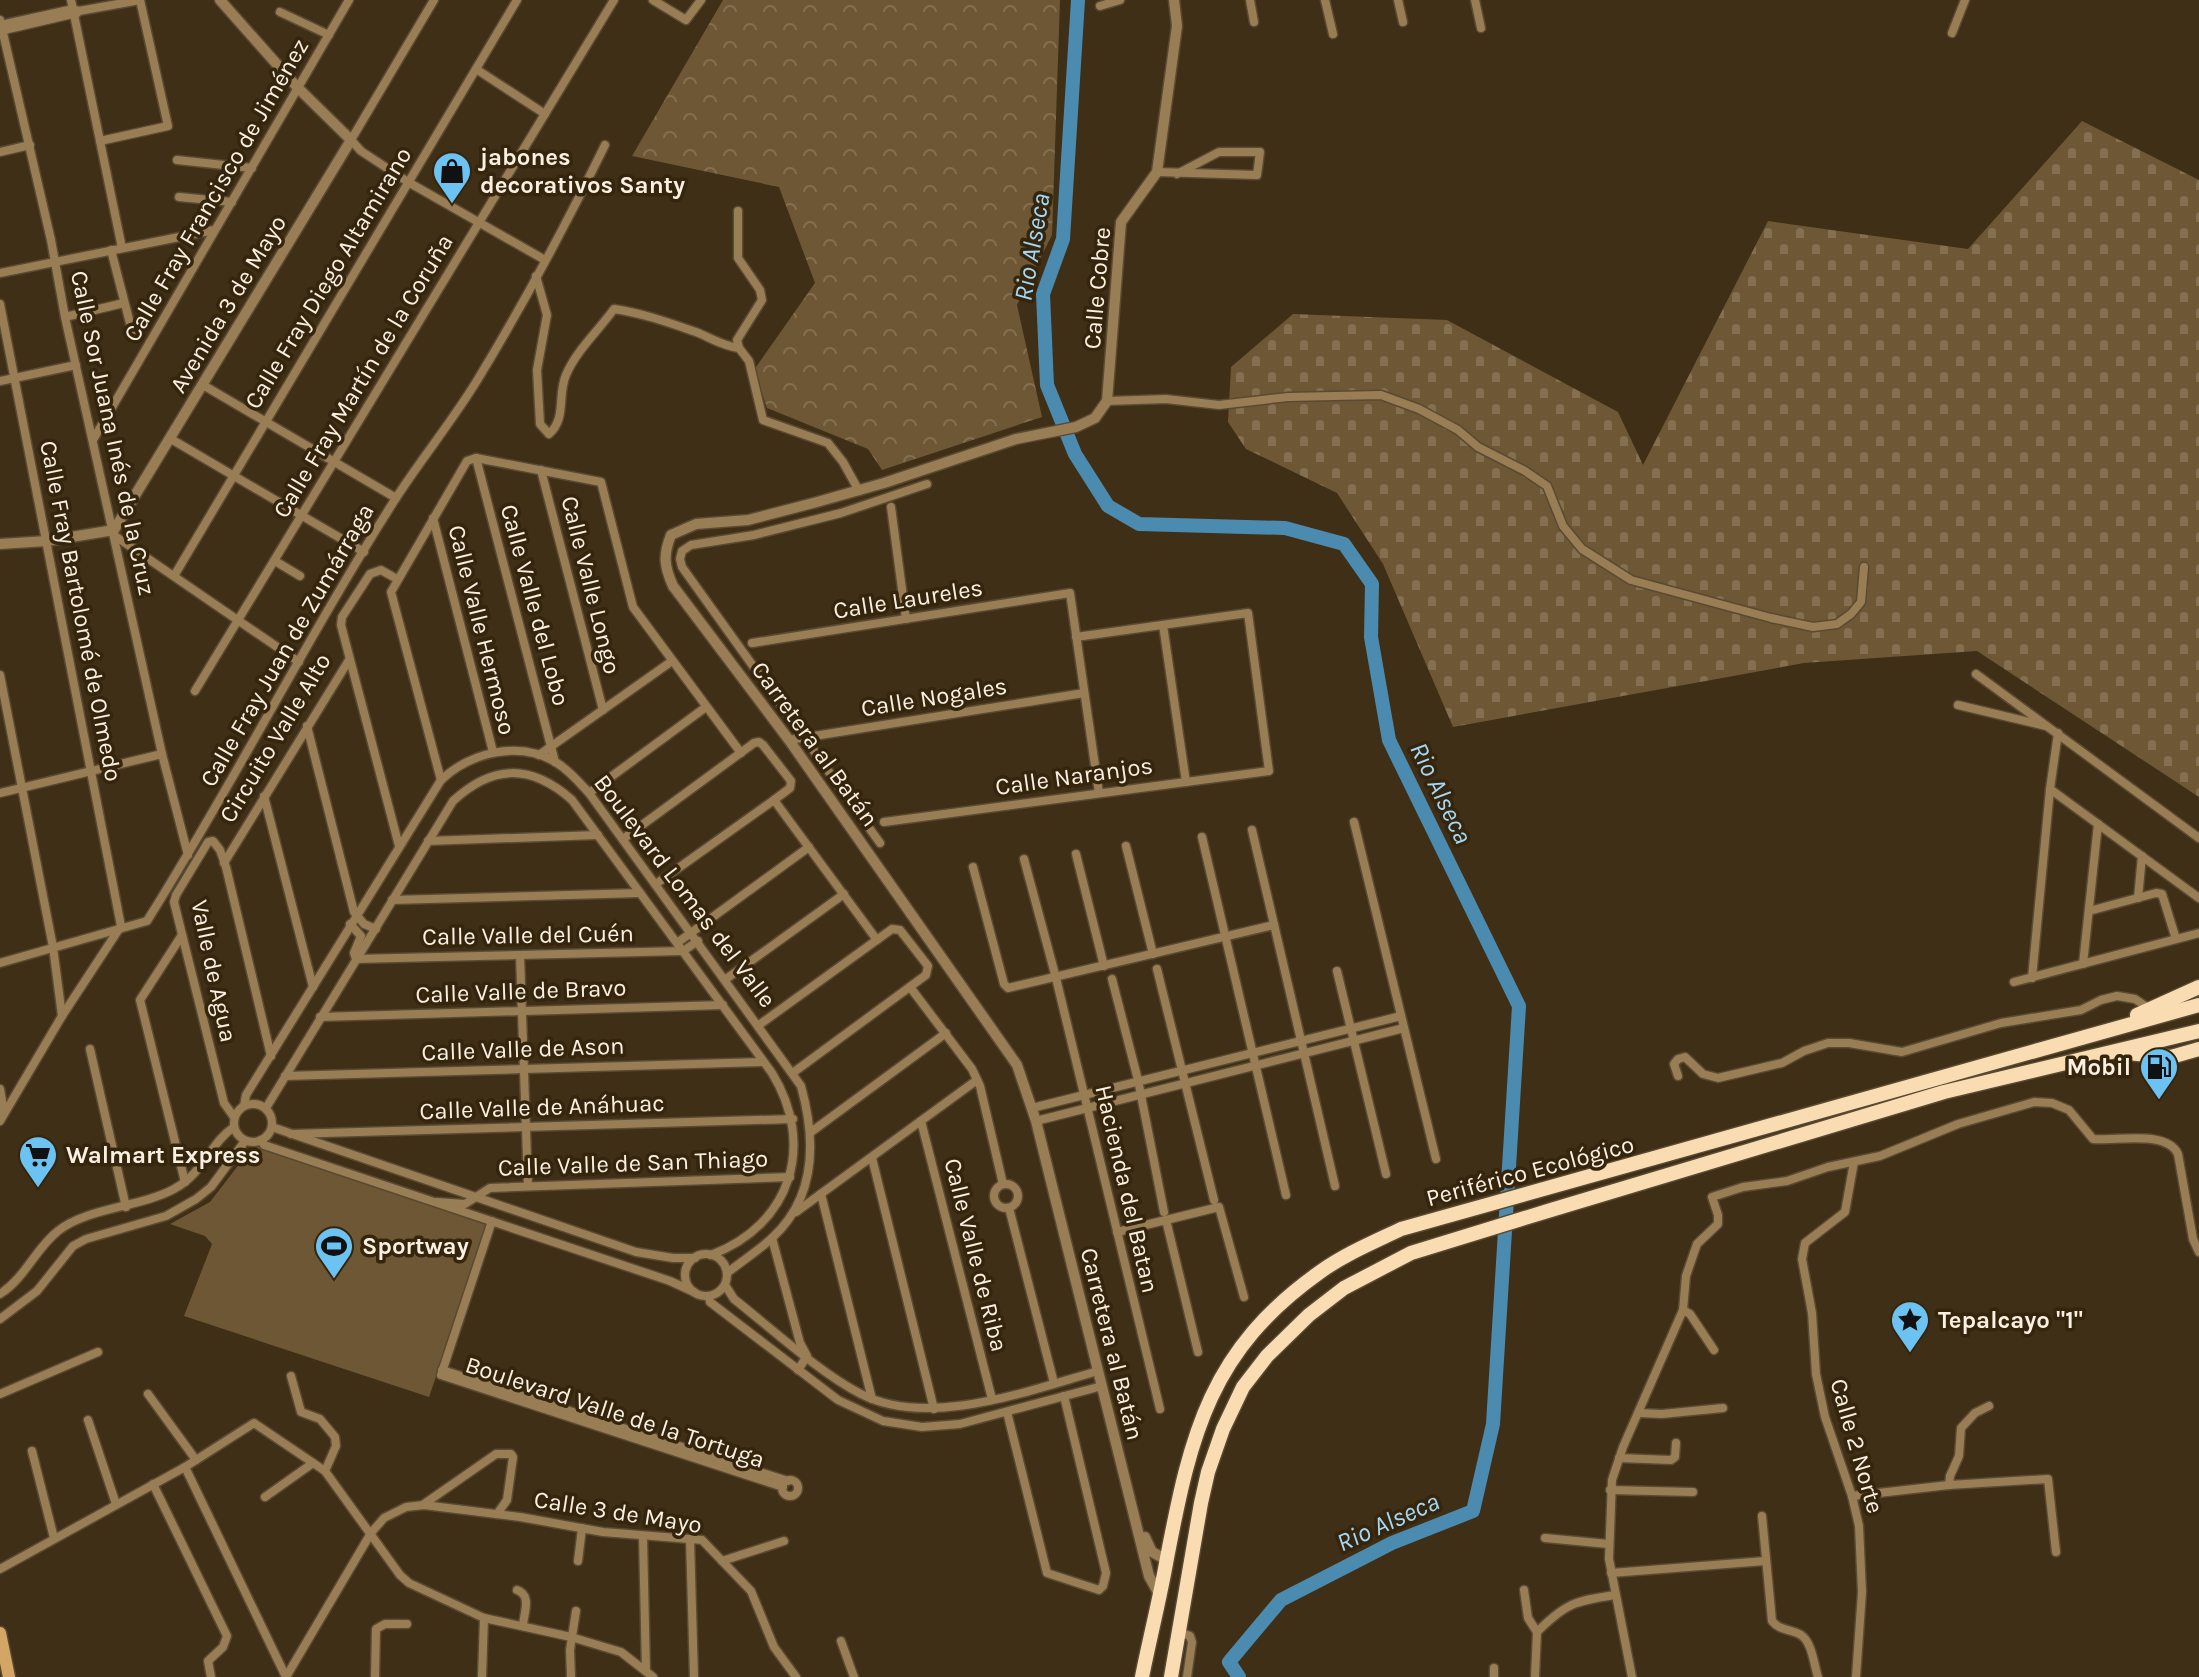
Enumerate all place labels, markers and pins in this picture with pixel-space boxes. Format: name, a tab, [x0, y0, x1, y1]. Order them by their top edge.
place label: jabones decorativos Santy	[478, 143, 685, 199]
shop icon: jabones decorativos Santy	[431, 150, 473, 205]
fuel station icon: Mobil	[2138, 1046, 2180, 1101]
place label: Mobil	[2067, 1053, 2131, 1081]
supermarket icon: Walmart Express	[17, 1134, 59, 1189]
place label: Walmart Express	[66, 1141, 260, 1169]
sports icon: Sportway	[313, 1225, 355, 1280]
place label: Sportway	[362, 1232, 469, 1260]
place icon: Tepalcayo "1"	[1889, 1299, 1931, 1354]
place label: Tepalcayo "1"	[1938, 1306, 2083, 1334]

